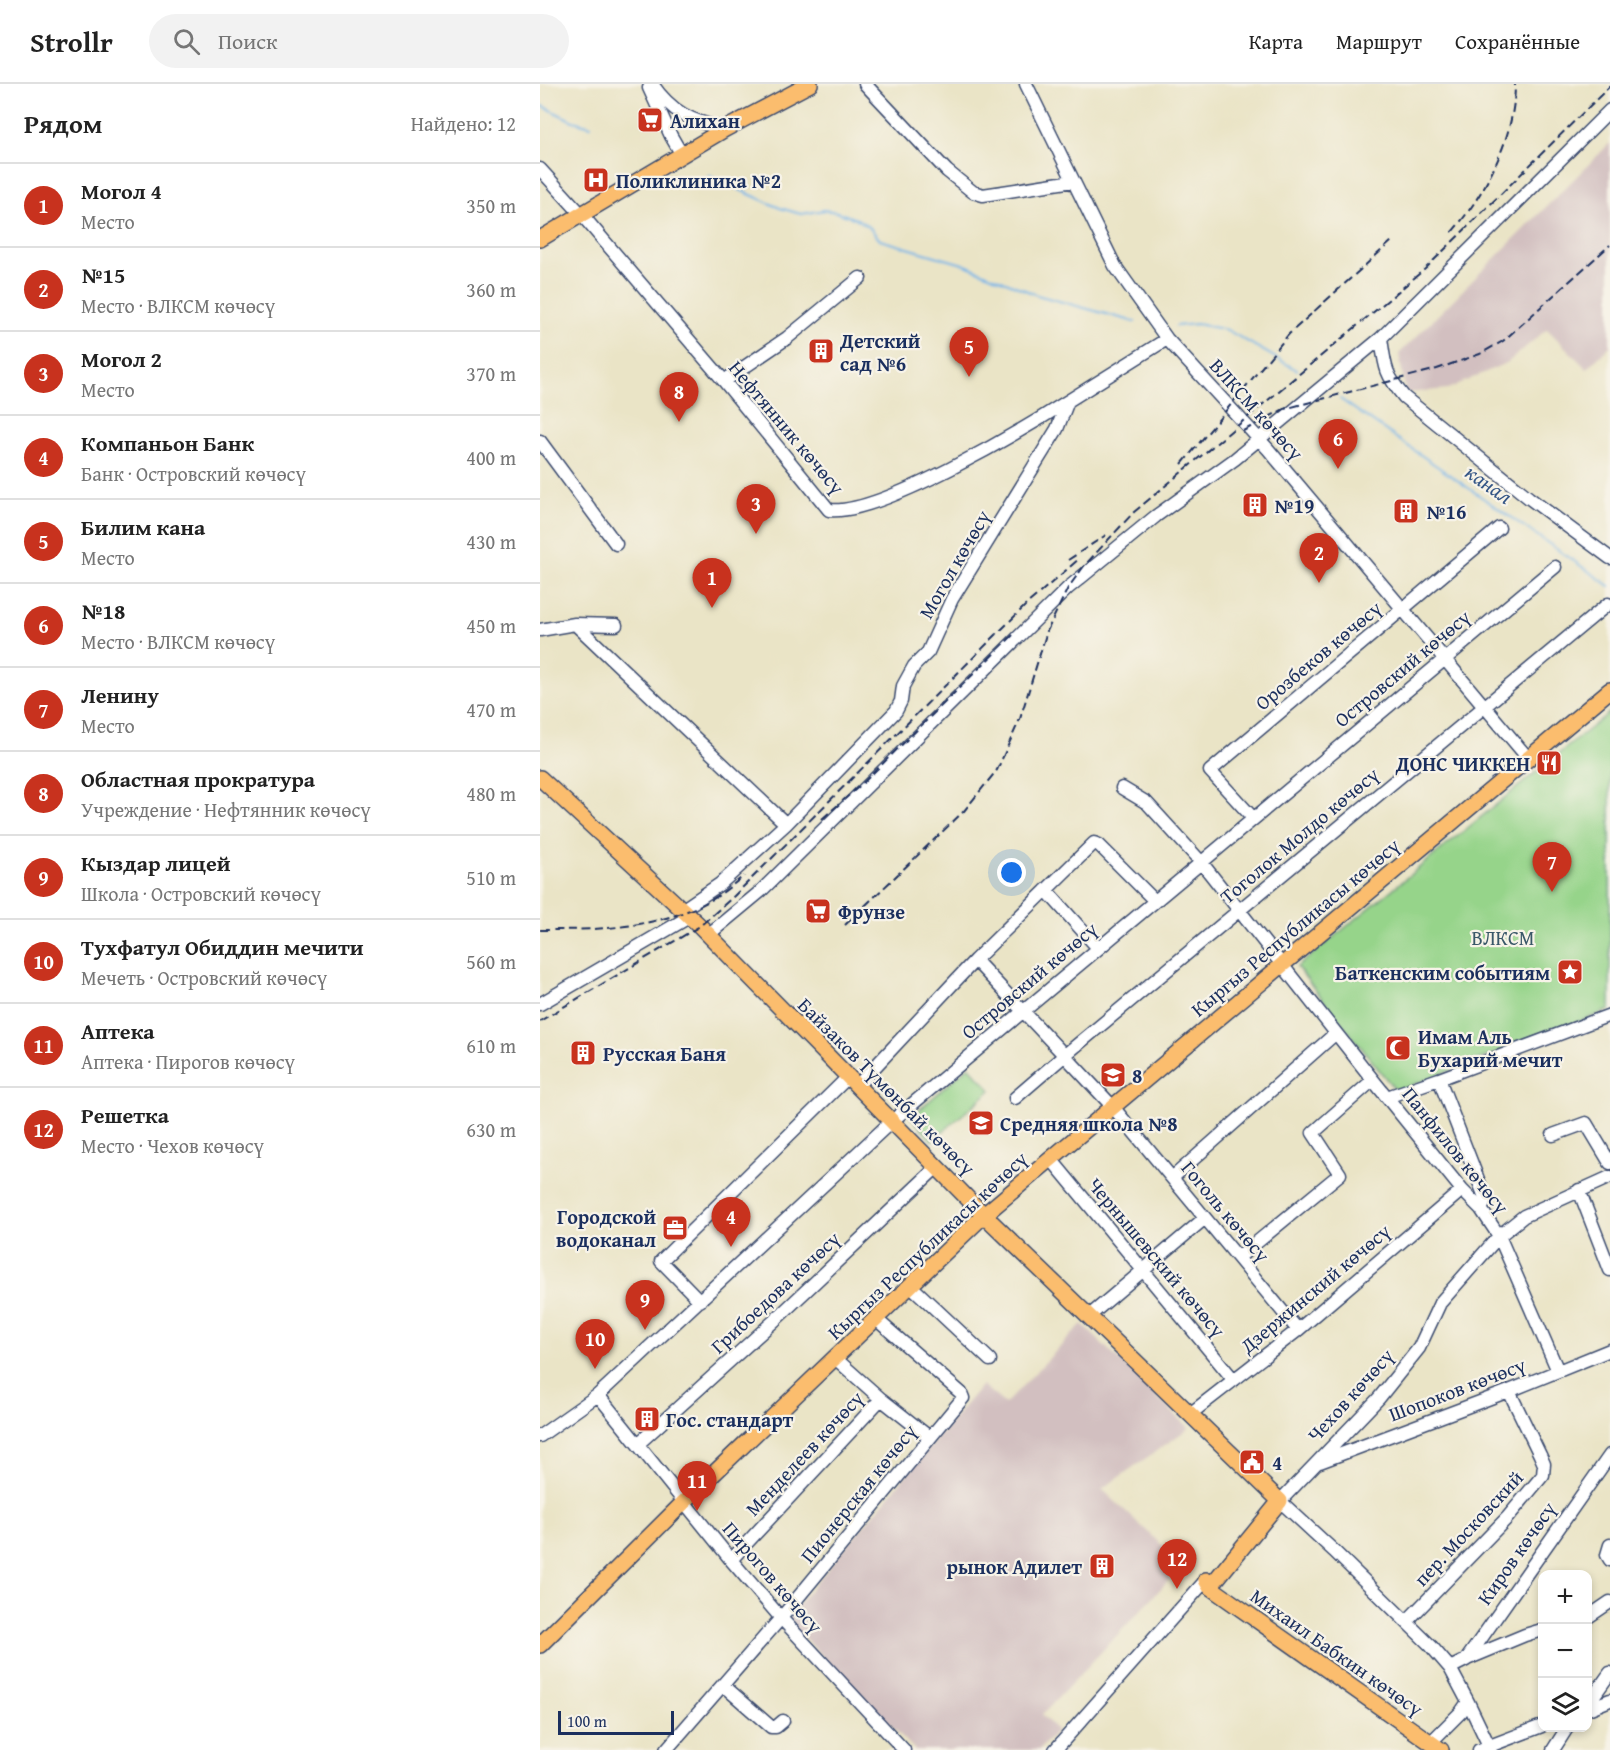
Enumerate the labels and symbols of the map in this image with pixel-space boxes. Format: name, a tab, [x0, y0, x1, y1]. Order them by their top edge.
supermarket icon: Алихан	[635, 105, 665, 135]
place label: Алихан	[670, 106, 740, 135]
hospital icon: Поликлиника №2	[581, 165, 611, 195]
place label: Поликлиника №2	[616, 166, 781, 195]
place label: Детский сад №6	[839, 326, 921, 378]
pin: 5	[950, 328, 988, 377]
building icon: Детский сад №6	[806, 336, 836, 366]
street label: ВЛКСМ көчөсү	[1203, 352, 1311, 467]
street label: Нефтянник көчөсү	[722, 354, 852, 501]
pin: 8	[660, 372, 698, 422]
pin: 6	[1318, 420, 1358, 469]
water label: канал	[1459, 457, 1519, 512]
pin: 3	[736, 484, 776, 534]
building icon: №19	[1240, 490, 1270, 520]
place label: №19	[1274, 491, 1314, 520]
building icon: №16	[1391, 496, 1421, 526]
place label: №16	[1426, 497, 1466, 526]
street label: Могол көчөсү	[911, 504, 997, 624]
pin: 2	[1300, 534, 1338, 583]
pin: 1	[692, 558, 732, 608]
street label: Орозбеков көчөсү	[1248, 593, 1388, 717]
street label: Островский көчөсү	[1328, 602, 1477, 734]
restaurant icon: ДОНС ЧИККЕН	[1534, 748, 1564, 778]
place label: ДОНС ЧИККЕН	[1395, 749, 1530, 778]
street label: Тоголок Молдо көчөсү	[1213, 759, 1385, 910]
street label: Кыргыз Республикасы көчөсү	[1184, 831, 1406, 1023]
pin: 7	[1532, 842, 1572, 892]
your location	[997, 858, 1026, 887]
supermarket icon: Фрунзе	[803, 896, 833, 926]
place label: Фрунзе	[838, 897, 905, 926]
street label: Островский көчөсү	[955, 914, 1104, 1046]
park label: ВЛКСМ	[1472, 923, 1534, 952]
place icon: Баткенским событиям	[1555, 957, 1585, 987]
place label: Баткенским событиям	[1335, 958, 1550, 987]
street label: Байзаков Түмөнбай көчөсү	[792, 991, 983, 1182]
place label: Имам Аль Бухарий мечит	[1418, 1022, 1563, 1074]
mosque icon: Имам Аль Бухарий мечит	[1383, 1033, 1413, 1063]
building icon: Русская Баня	[568, 1038, 598, 1068]
place label: Русская Баня	[603, 1039, 726, 1068]
school or university icon: 8	[1098, 1060, 1128, 1090]
place label: 8	[1132, 1061, 1142, 1090]
street label: Панфилов көчөсү	[1396, 1080, 1517, 1220]
school or university icon: Средняя школа №8	[966, 1108, 996, 1138]
place label: Средняя школа №8	[1000, 1109, 1178, 1138]
street label: Кыргыз Республикасы көчөсү	[820, 1144, 1034, 1346]
street label: Гоголь көчөсү	[1175, 1154, 1277, 1268]
street label: Чернышевский көчөсү	[1081, 1171, 1233, 1344]
pin: 4	[712, 1198, 750, 1247]
place label: Городской водоканал	[556, 1202, 656, 1254]
office icon: Городской водоканал	[660, 1213, 690, 1243]
street label: Дзержинский көчөсү	[1233, 1216, 1397, 1360]
street label: Грибоедова көчөсү	[704, 1224, 847, 1360]
pin: 9	[626, 1280, 664, 1330]
pin: 10	[576, 1320, 614, 1369]
street label: Чехов көчөсү	[1300, 1341, 1400, 1448]
street label: Шопоков көчөсү	[1384, 1349, 1530, 1428]
street label: Менделеев көчөсү	[738, 1384, 870, 1522]
building icon: Гос. стандарт	[632, 1404, 662, 1434]
place label: Гос. стандарт	[666, 1405, 794, 1434]
street label: Пионерская көчөсү	[793, 1417, 923, 1569]
public building icon: 4	[1237, 1447, 1267, 1477]
place label: 4	[1272, 1448, 1282, 1477]
pin: 11	[678, 1462, 716, 1511]
street label: пер. Московский	[1407, 1464, 1529, 1592]
street label: Киров көчөсү	[1470, 1495, 1563, 1611]
street label: Пирогов көчөсү	[716, 1515, 830, 1640]
pin: 12	[1158, 1540, 1196, 1589]
building icon: рынок Адилет	[1087, 1551, 1117, 1581]
place label: рынок Адилет	[947, 1552, 1082, 1581]
street label: Михаил Бабкин көчөсү	[1245, 1581, 1430, 1723]
scale bar	[558, 1708, 674, 1736]

